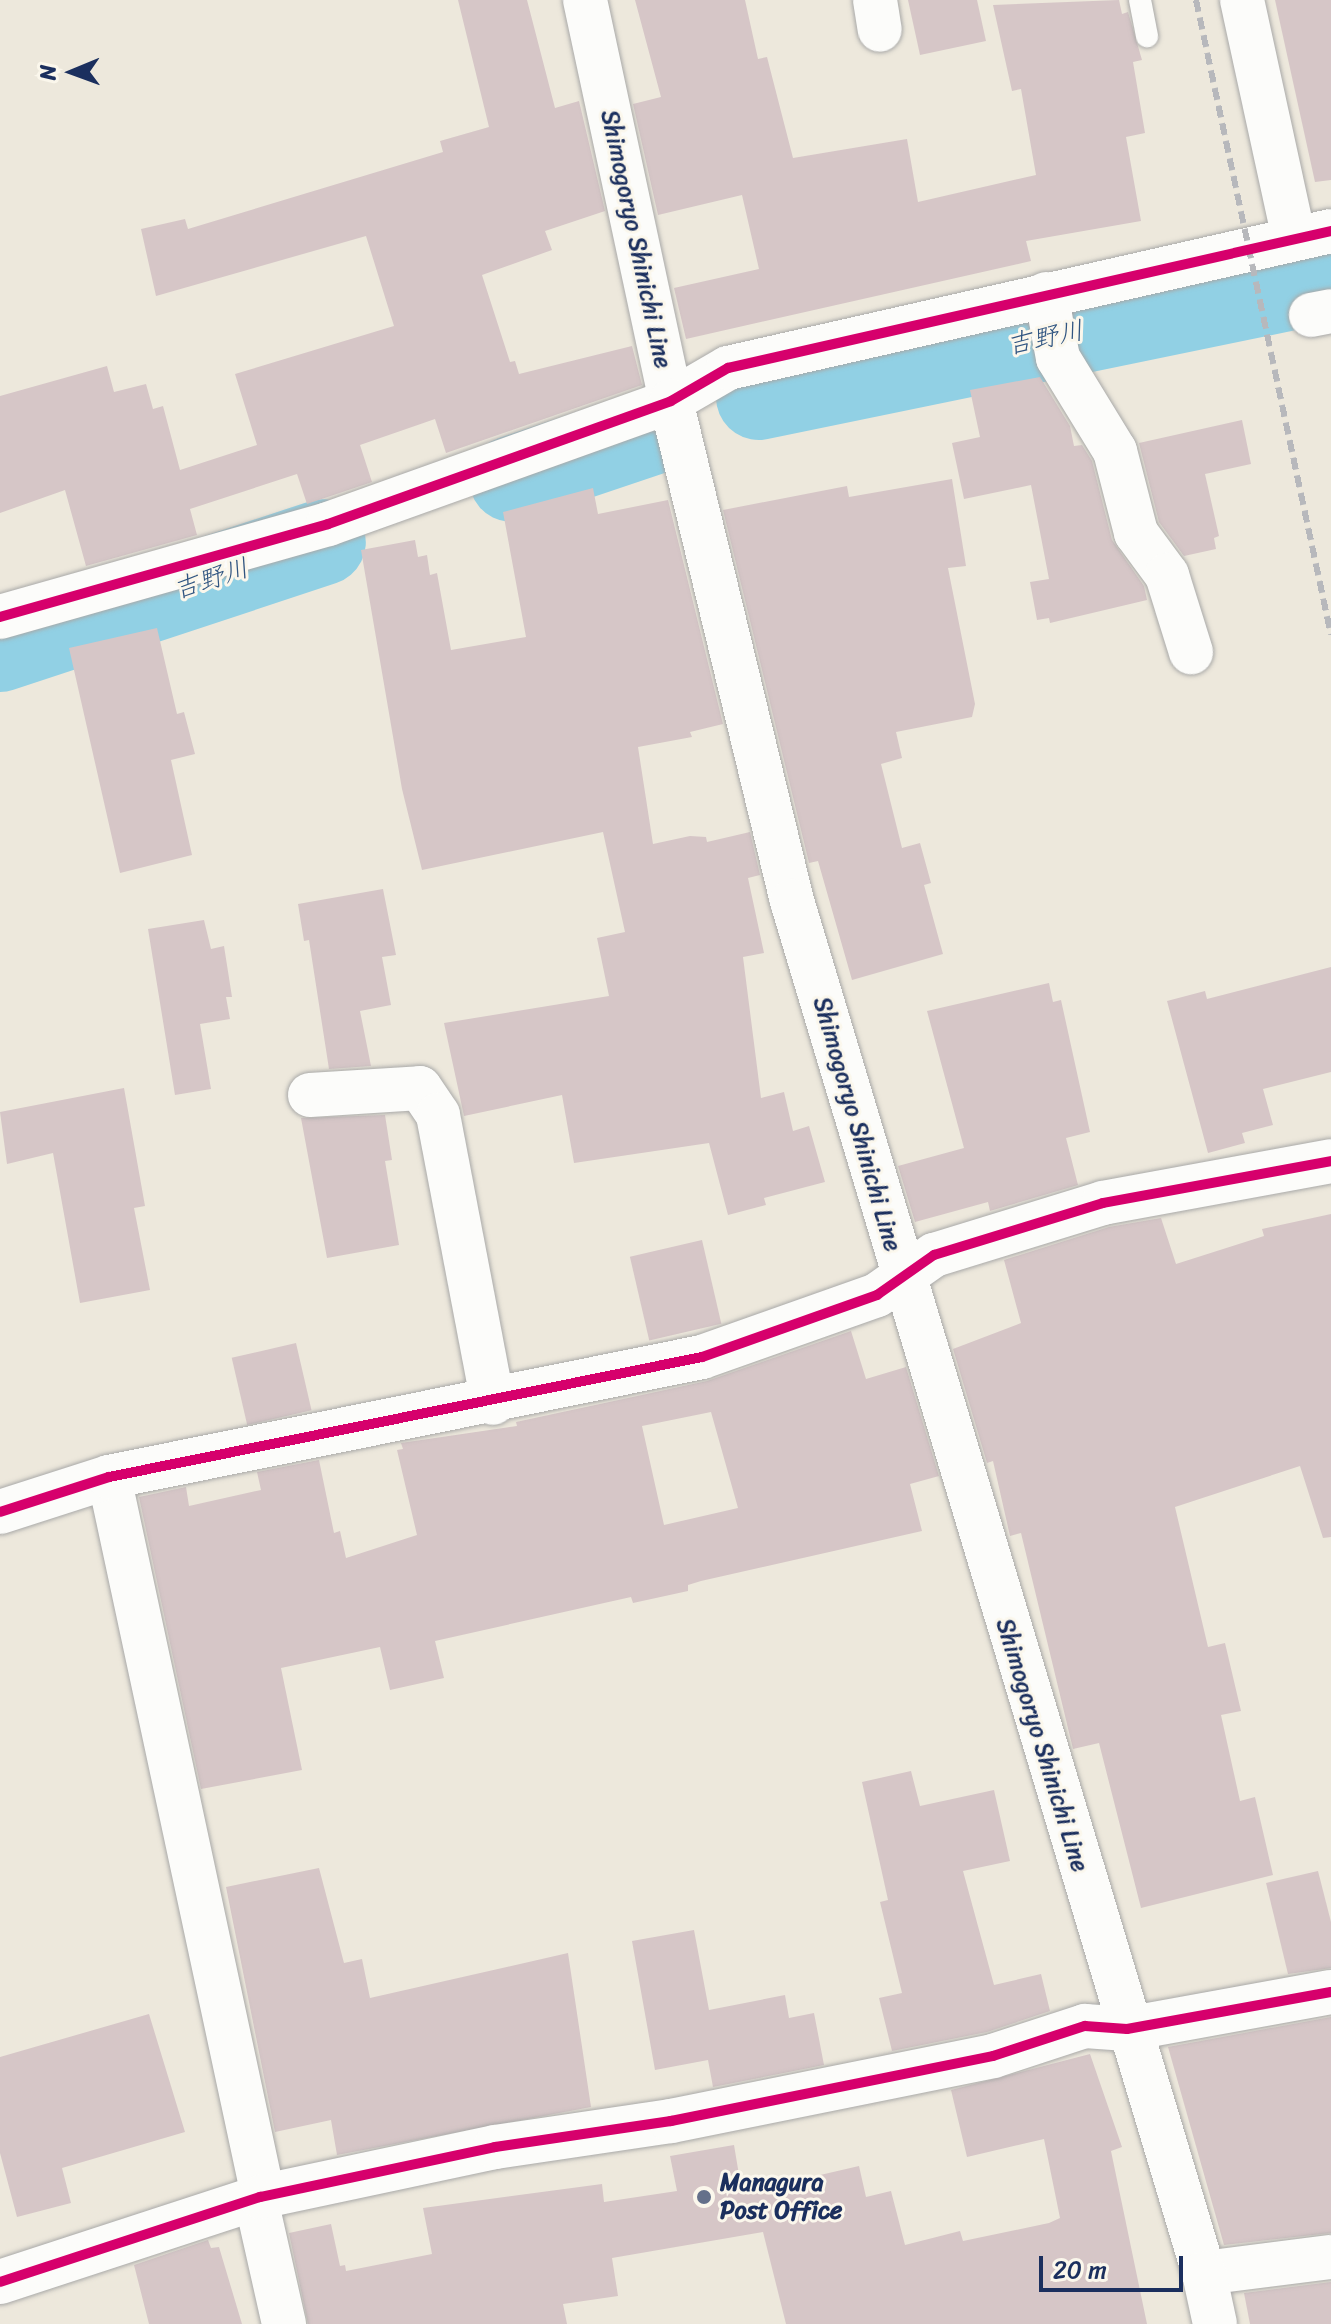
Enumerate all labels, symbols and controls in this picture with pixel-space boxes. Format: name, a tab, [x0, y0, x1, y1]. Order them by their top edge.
north arrow	[32, 32, 112, 112]
text: N	[28, 64, 67, 80]
street label: Shimogoryo Shinichi Line	[594, 107, 678, 371]
water label: 吉野川	[1004, 315, 1086, 361]
water label: 吉野川	[169, 552, 253, 606]
street label: Shimogoryo Shinichi Line	[807, 993, 907, 1255]
street label: Shimogoryo Shinichi Line	[990, 1615, 1094, 1875]
place label: Managura Post Office	[720, 2169, 842, 2225]
marker: Managura Post Office	[695, 2188, 713, 2206]
scale bar	[1043, 2240, 1187, 2290]
text: 20 m	[1053, 2249, 1107, 2291]

